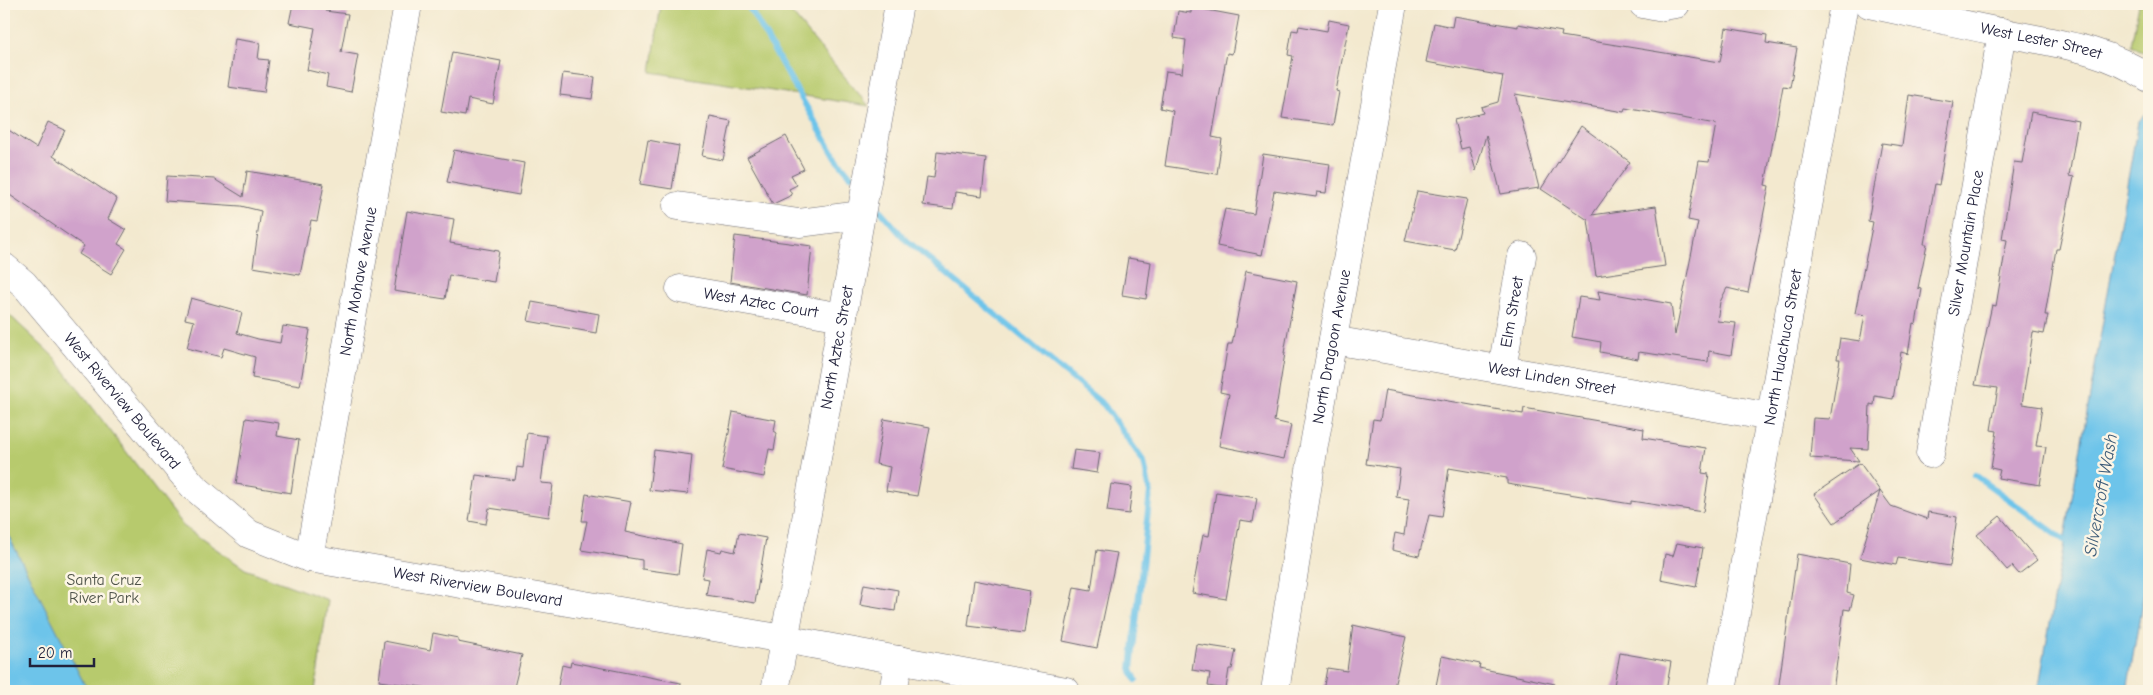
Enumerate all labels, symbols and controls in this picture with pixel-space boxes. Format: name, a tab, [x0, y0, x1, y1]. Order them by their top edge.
street label: West Lester Street	[1979, 19, 2105, 63]
street label: Silver Mountain Place	[1945, 169, 1987, 317]
street label: North Mohave Avenue	[336, 205, 381, 357]
street label: North Dragoon Avenue	[1309, 268, 1354, 425]
street label: North Huachuca Street	[1760, 268, 1806, 427]
street label: Elm Street	[1497, 275, 1527, 349]
street label: West Aztec Court	[702, 284, 820, 322]
street label: North Aztec Street	[817, 284, 857, 411]
street label: West Riverview Boulevard	[60, 329, 184, 473]
street label: West Linden Street	[1487, 358, 1617, 399]
water label: Silvercroft Wash	[2080, 432, 2122, 558]
street label: West Riverview Boulevard	[391, 563, 564, 610]
park label: Santa Cruz River Park	[67, 571, 142, 607]
scale bar	[30, 635, 94, 667]
text: 20 m	[38, 644, 72, 662]

